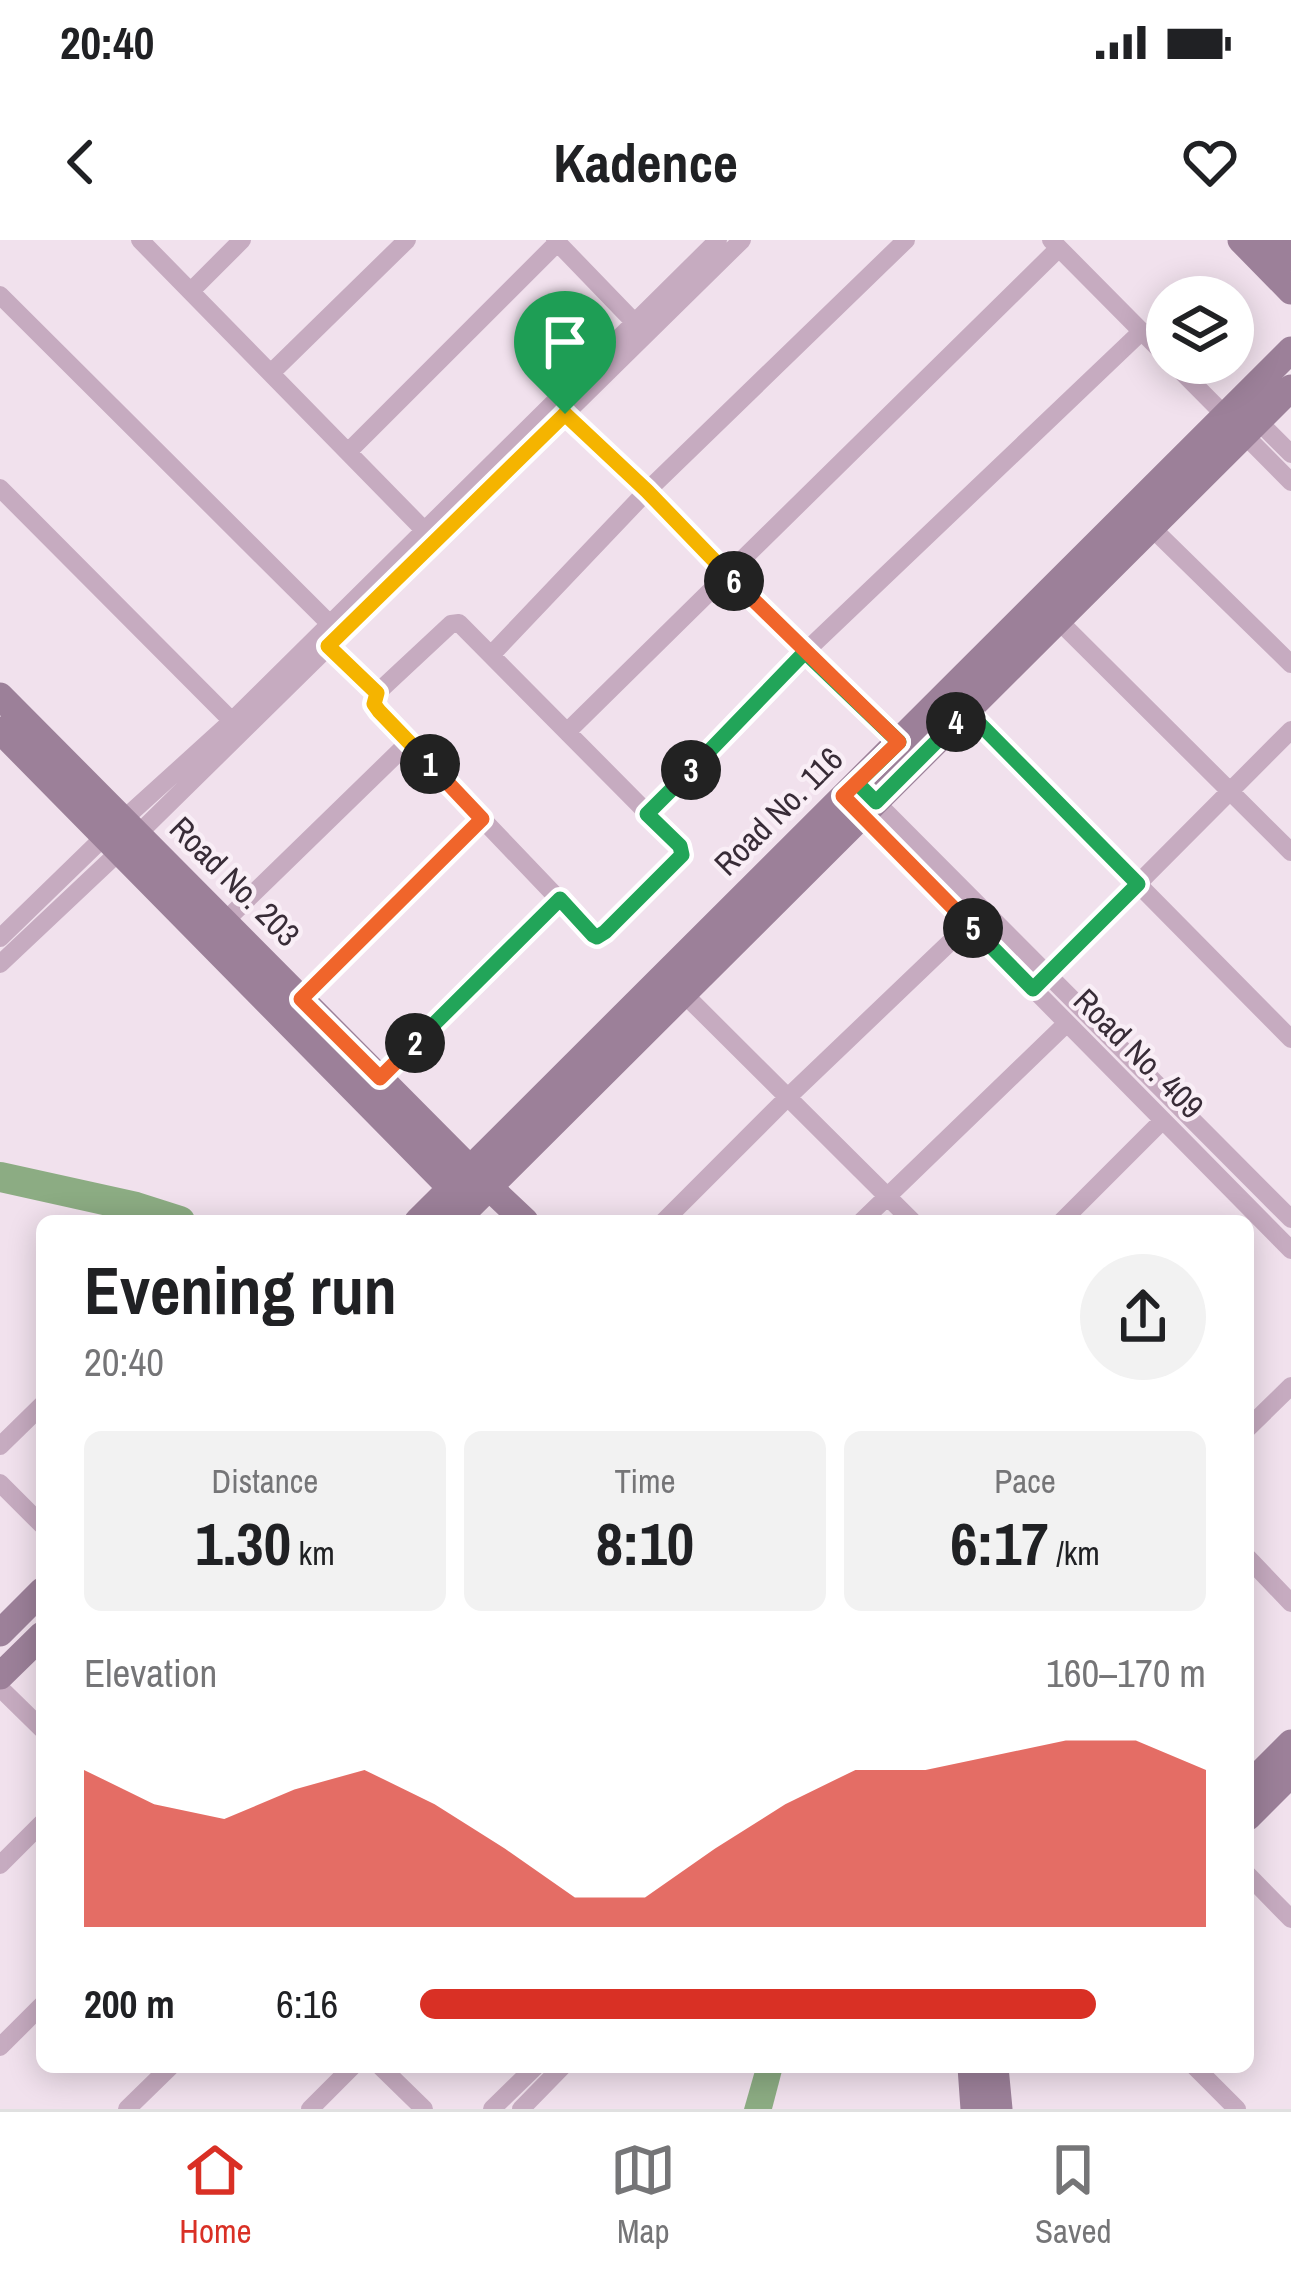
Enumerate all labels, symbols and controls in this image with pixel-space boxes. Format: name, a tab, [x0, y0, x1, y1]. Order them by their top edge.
text: 20:40	[60, 12, 154, 73]
text: Kadence	[553, 126, 738, 199]
icon: back	[48, 129, 114, 195]
icon: heart	[1177, 129, 1243, 195]
map controls	[1146, 276, 1254, 384]
button: layers	[1146, 276, 1254, 384]
pin	[514, 291, 616, 414]
icon: arrive	[532, 309, 598, 375]
pin: 6	[704, 551, 764, 611]
text: 6	[726, 559, 742, 603]
pin: 4	[926, 692, 986, 752]
text: 4	[948, 700, 964, 744]
pin: 1	[400, 734, 460, 794]
street label: Road No. 116	[704, 737, 852, 885]
pin: 3	[661, 740, 721, 800]
text: 1	[422, 742, 438, 786]
text: 3	[683, 748, 699, 792]
street label: Road No. 203	[160, 806, 310, 956]
pin: 5	[943, 898, 1003, 958]
text: 5	[965, 906, 981, 950]
street label: Road No. 409	[1064, 978, 1214, 1128]
pin: 2	[385, 1013, 445, 1073]
text: 2	[407, 1021, 423, 1065]
text: Evening run	[84, 1246, 397, 1335]
button: share	[1080, 1254, 1206, 1380]
text: 20:40	[84, 1336, 164, 1388]
text: Distance	[212, 1459, 318, 1503]
text: Time	[614, 1459, 676, 1503]
text: Pace	[994, 1459, 1056, 1503]
text: 1.30	[195, 1503, 291, 1584]
text: 8:10	[596, 1503, 694, 1584]
text: 6:17	[950, 1503, 1049, 1584]
text: km	[291, 1531, 335, 1575]
text: /km	[1049, 1531, 1100, 1575]
text: Elevation	[84, 1647, 217, 1699]
text: 160–170 m	[1046, 1647, 1206, 1699]
text: 200 m	[84, 1978, 175, 2030]
text: 6:16	[276, 1978, 338, 2030]
tab: Home	[179, 2137, 252, 2253]
tab: Map	[610, 2137, 676, 2253]
tab: Saved	[1035, 2137, 1112, 2253]

